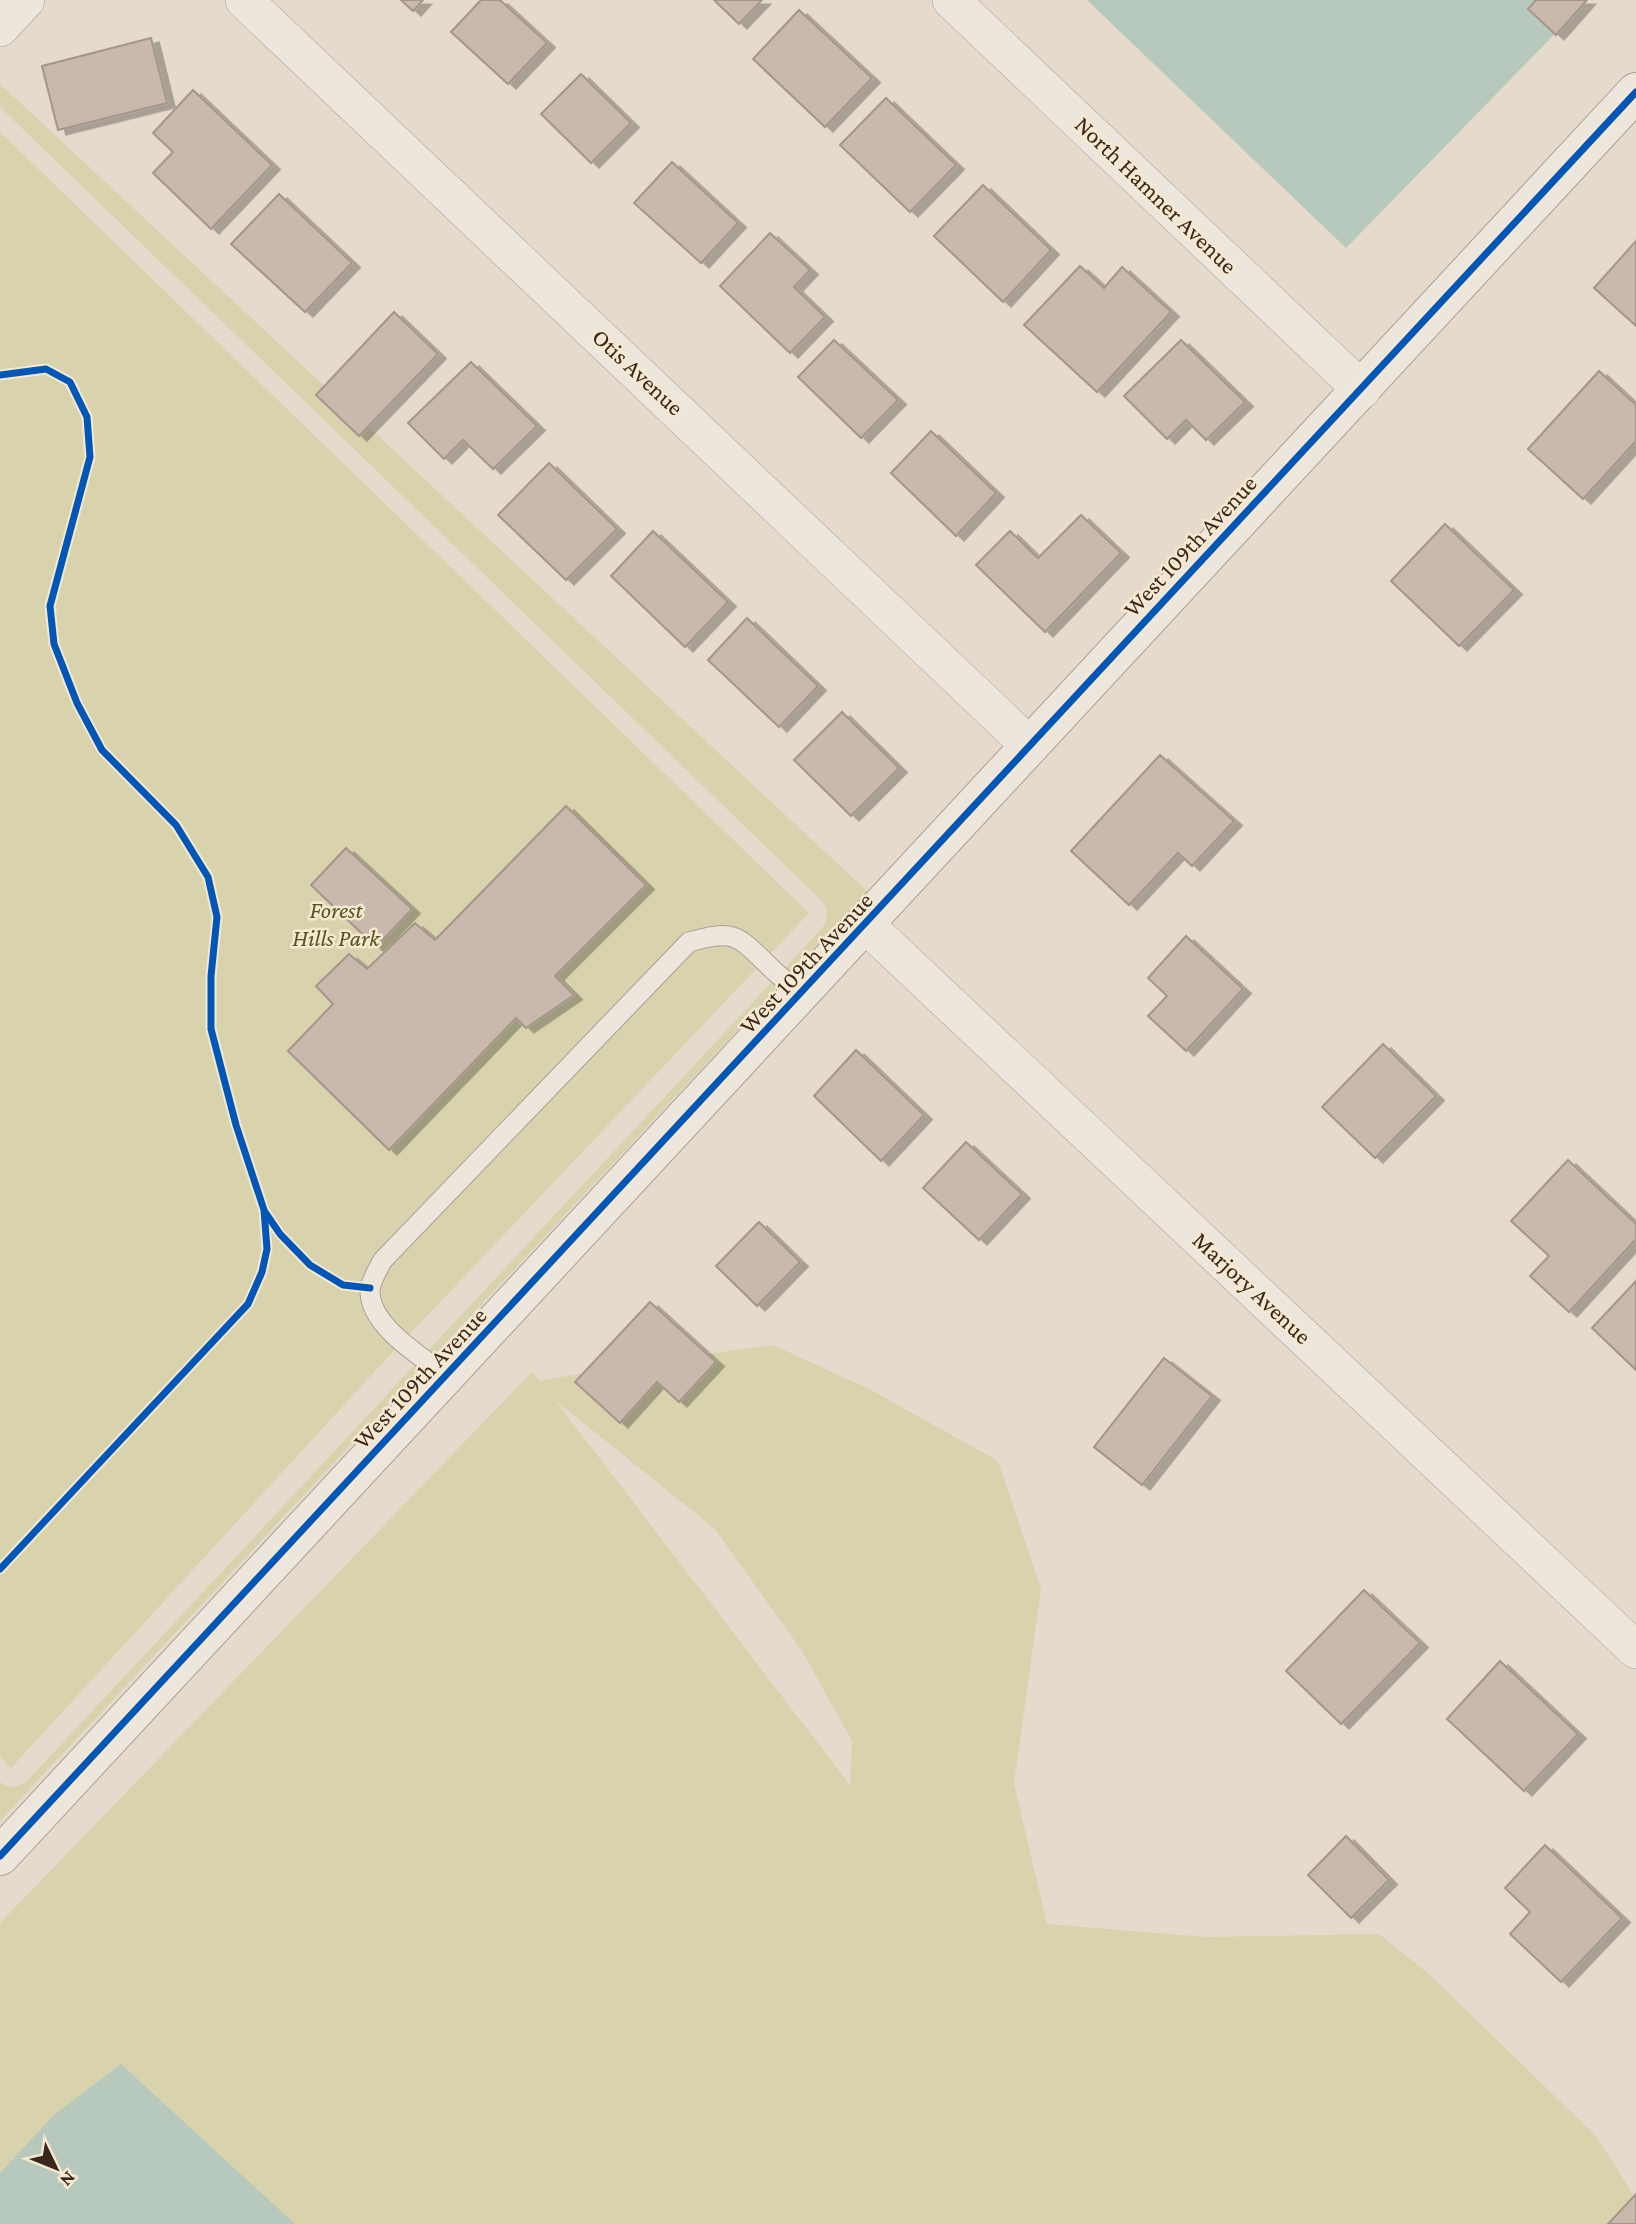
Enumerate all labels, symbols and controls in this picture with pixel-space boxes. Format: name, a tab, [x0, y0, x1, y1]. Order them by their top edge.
street label: North Hamner Avenue	[1070, 110, 1243, 279]
street label: Otis Avenue	[587, 323, 690, 421]
street label: West 109th Avenue	[1117, 469, 1262, 622]
street label: West 109th Avenue	[733, 886, 878, 1039]
park label: Forest Hills Park	[292, 896, 381, 951]
street label: Marjory Avenue	[1187, 1226, 1317, 1349]
street label: West 109th Avenue	[347, 1301, 492, 1454]
north arrow	[21, 2133, 91, 2203]
text: N	[56, 2167, 80, 2191]

